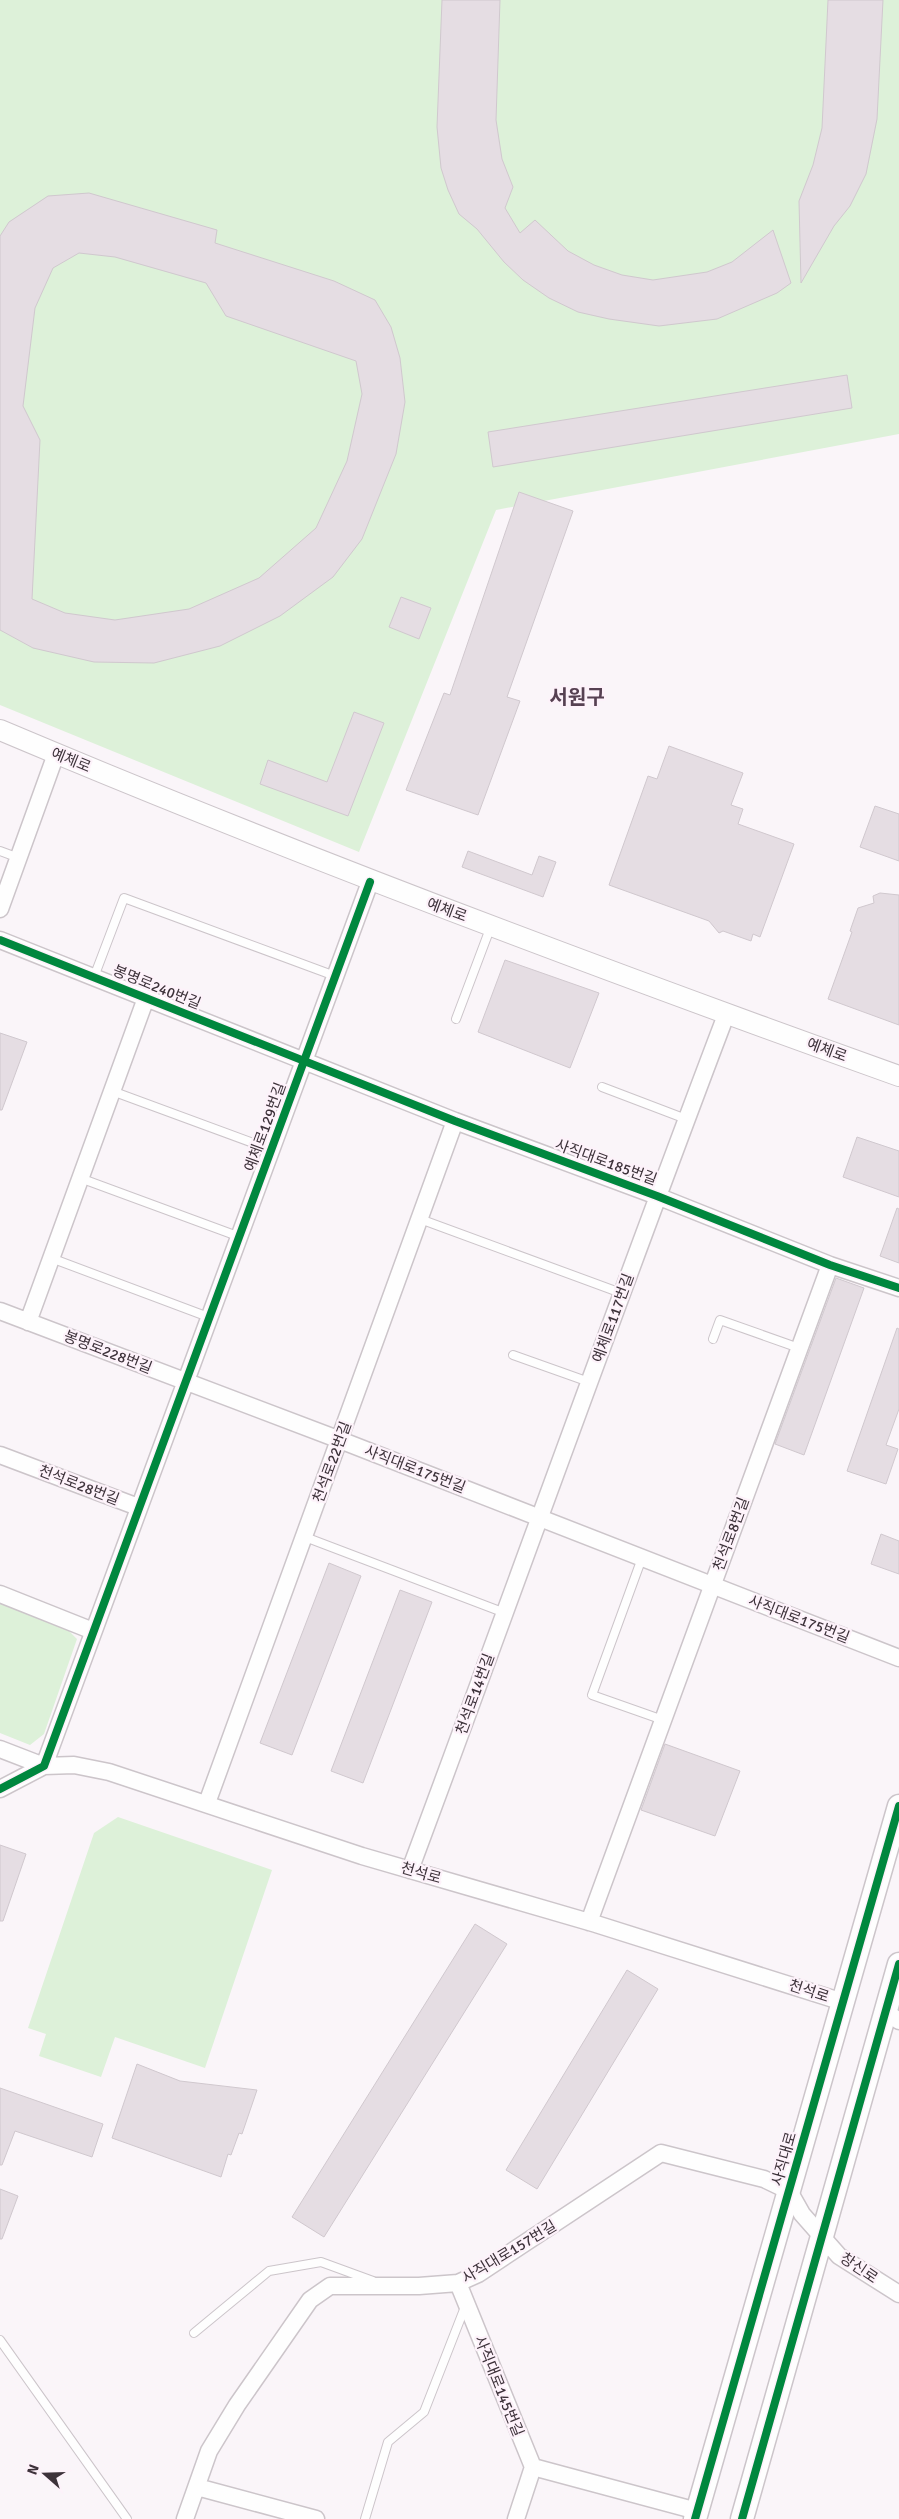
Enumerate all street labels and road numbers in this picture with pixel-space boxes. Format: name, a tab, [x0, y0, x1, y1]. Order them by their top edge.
street label: 예체로	[48, 744, 94, 776]
street label: 예체로	[424, 894, 470, 926]
street label: 봉명로240번길	[110, 961, 204, 1013]
street label: 예체로	[804, 1034, 850, 1066]
street label: 예체로129번길	[241, 1080, 289, 1174]
street label: 사직대로185번길	[553, 1135, 659, 1189]
street label: 예체로117번길	[589, 1271, 637, 1365]
street label: 봉명로228번길	[61, 1327, 155, 1377]
street label: 천석로22번길	[309, 1419, 355, 1505]
street label: 사직대로175번길	[362, 1441, 468, 1497]
street label: 천석로28번길	[36, 1461, 122, 1509]
street label: 천석로8번길	[709, 1495, 753, 1573]
street label: 사직대로175번길	[746, 1591, 852, 1647]
street label: 천석로14번길	[452, 1651, 498, 1737]
street label: 천석로	[399, 1859, 443, 1887]
street label: 천석로	[787, 1976, 831, 2006]
street label: 사직대로	[768, 2130, 800, 2188]
street label: 사직대로157번길	[458, 2217, 560, 2287]
street label: 창신로	[837, 2249, 881, 2287]
street label: 사직대로145번길	[471, 2333, 527, 2439]

